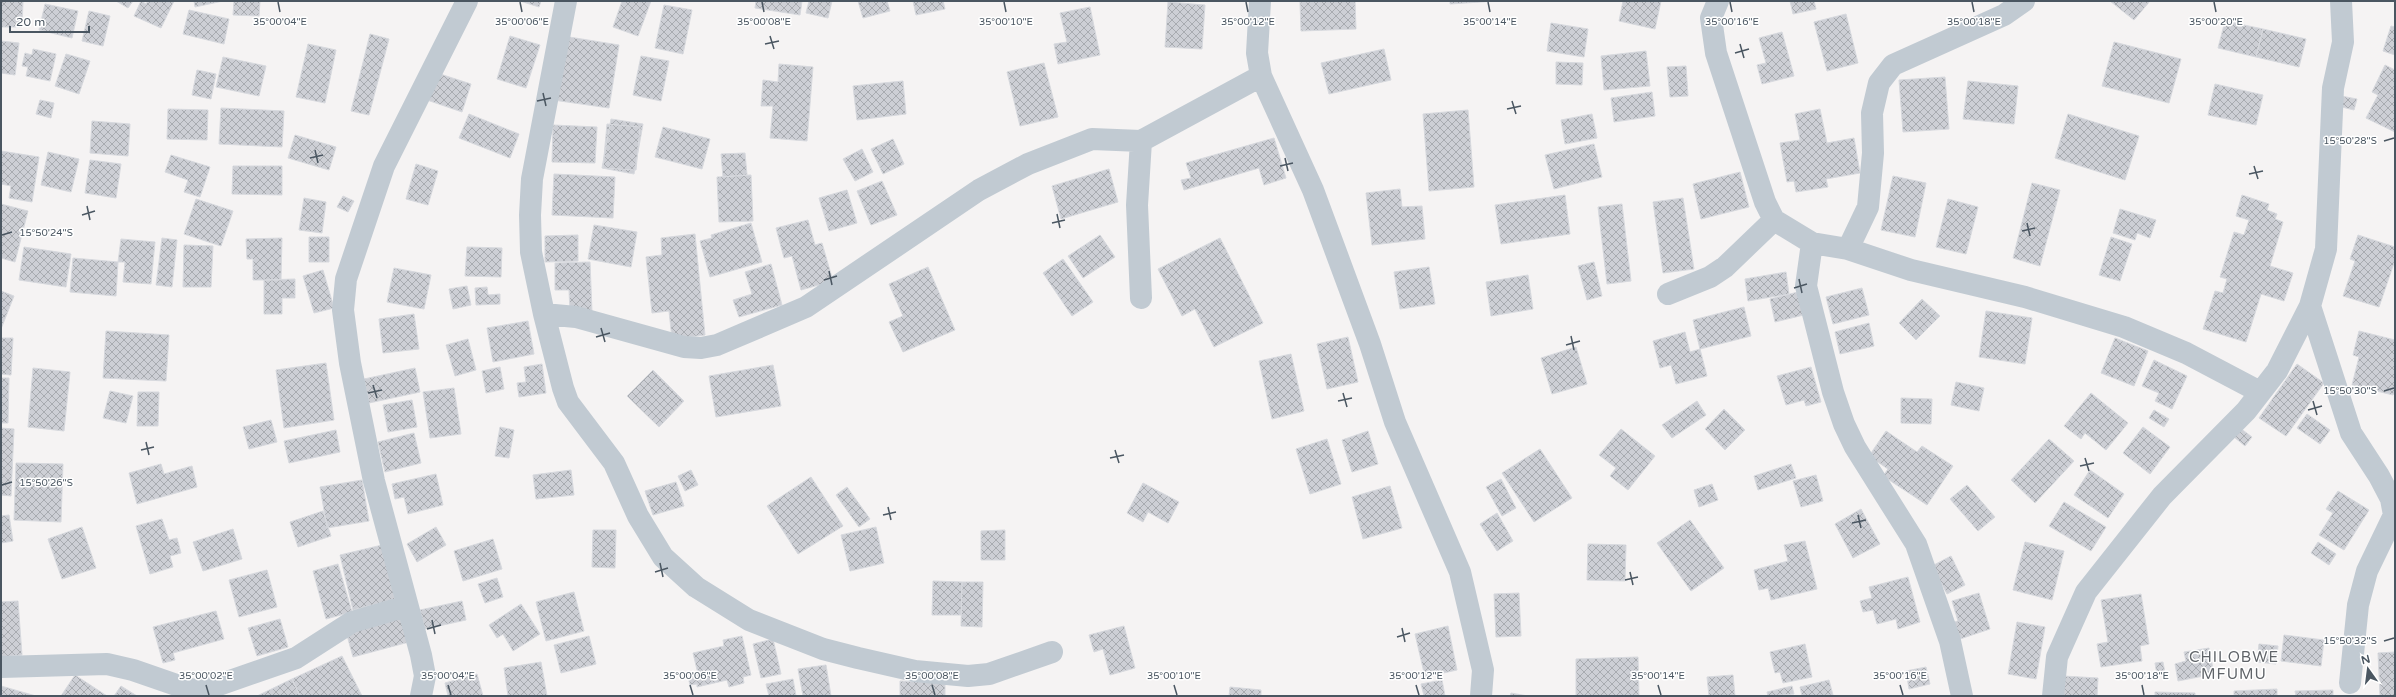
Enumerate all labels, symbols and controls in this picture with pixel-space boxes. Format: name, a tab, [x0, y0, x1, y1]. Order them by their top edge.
scale bar	[10, 8, 89, 34]
text: 20 m	[16, 15, 45, 29]
text: 35°00'04"E	[253, 16, 307, 28]
text: 35°00'06"E	[495, 16, 549, 28]
text: 35°00'08"E	[737, 16, 791, 28]
text: 35°00'10"E	[979, 16, 1033, 28]
text: 35°00'12"E	[1221, 16, 1275, 28]
text: 35°00'14"E	[1463, 16, 1517, 28]
text: 35°00'16"E	[1705, 16, 1759, 28]
text: 35°00'18"E	[1947, 16, 2001, 28]
text: 35°00'20"E	[2189, 16, 2243, 28]
text: 15°50'28"S	[2323, 135, 2377, 147]
text: 15°50'24"S	[19, 227, 73, 239]
text: 15°50'30"S	[2323, 385, 2377, 397]
text: 15°50'26"S	[19, 477, 73, 489]
text: 15°50'32"S	[2323, 635, 2377, 647]
district label: CHILOBWE MFUMU	[2189, 648, 2279, 683]
north arrow	[2348, 649, 2388, 689]
text: N	[2360, 652, 2372, 667]
text: 35°00'02"E	[179, 670, 233, 682]
text: 35°00'04"E	[421, 670, 475, 682]
text: 35°00'06"E	[663, 670, 717, 682]
text: 35°00'08"E	[905, 670, 959, 682]
text: 35°00'10"E	[1147, 670, 1201, 682]
text: 35°00'12"E	[1389, 670, 1443, 682]
text: 35°00'14"E	[1631, 670, 1685, 682]
text: 35°00'16"E	[1873, 670, 1927, 682]
text: 35°00'18"E	[2115, 670, 2169, 682]

